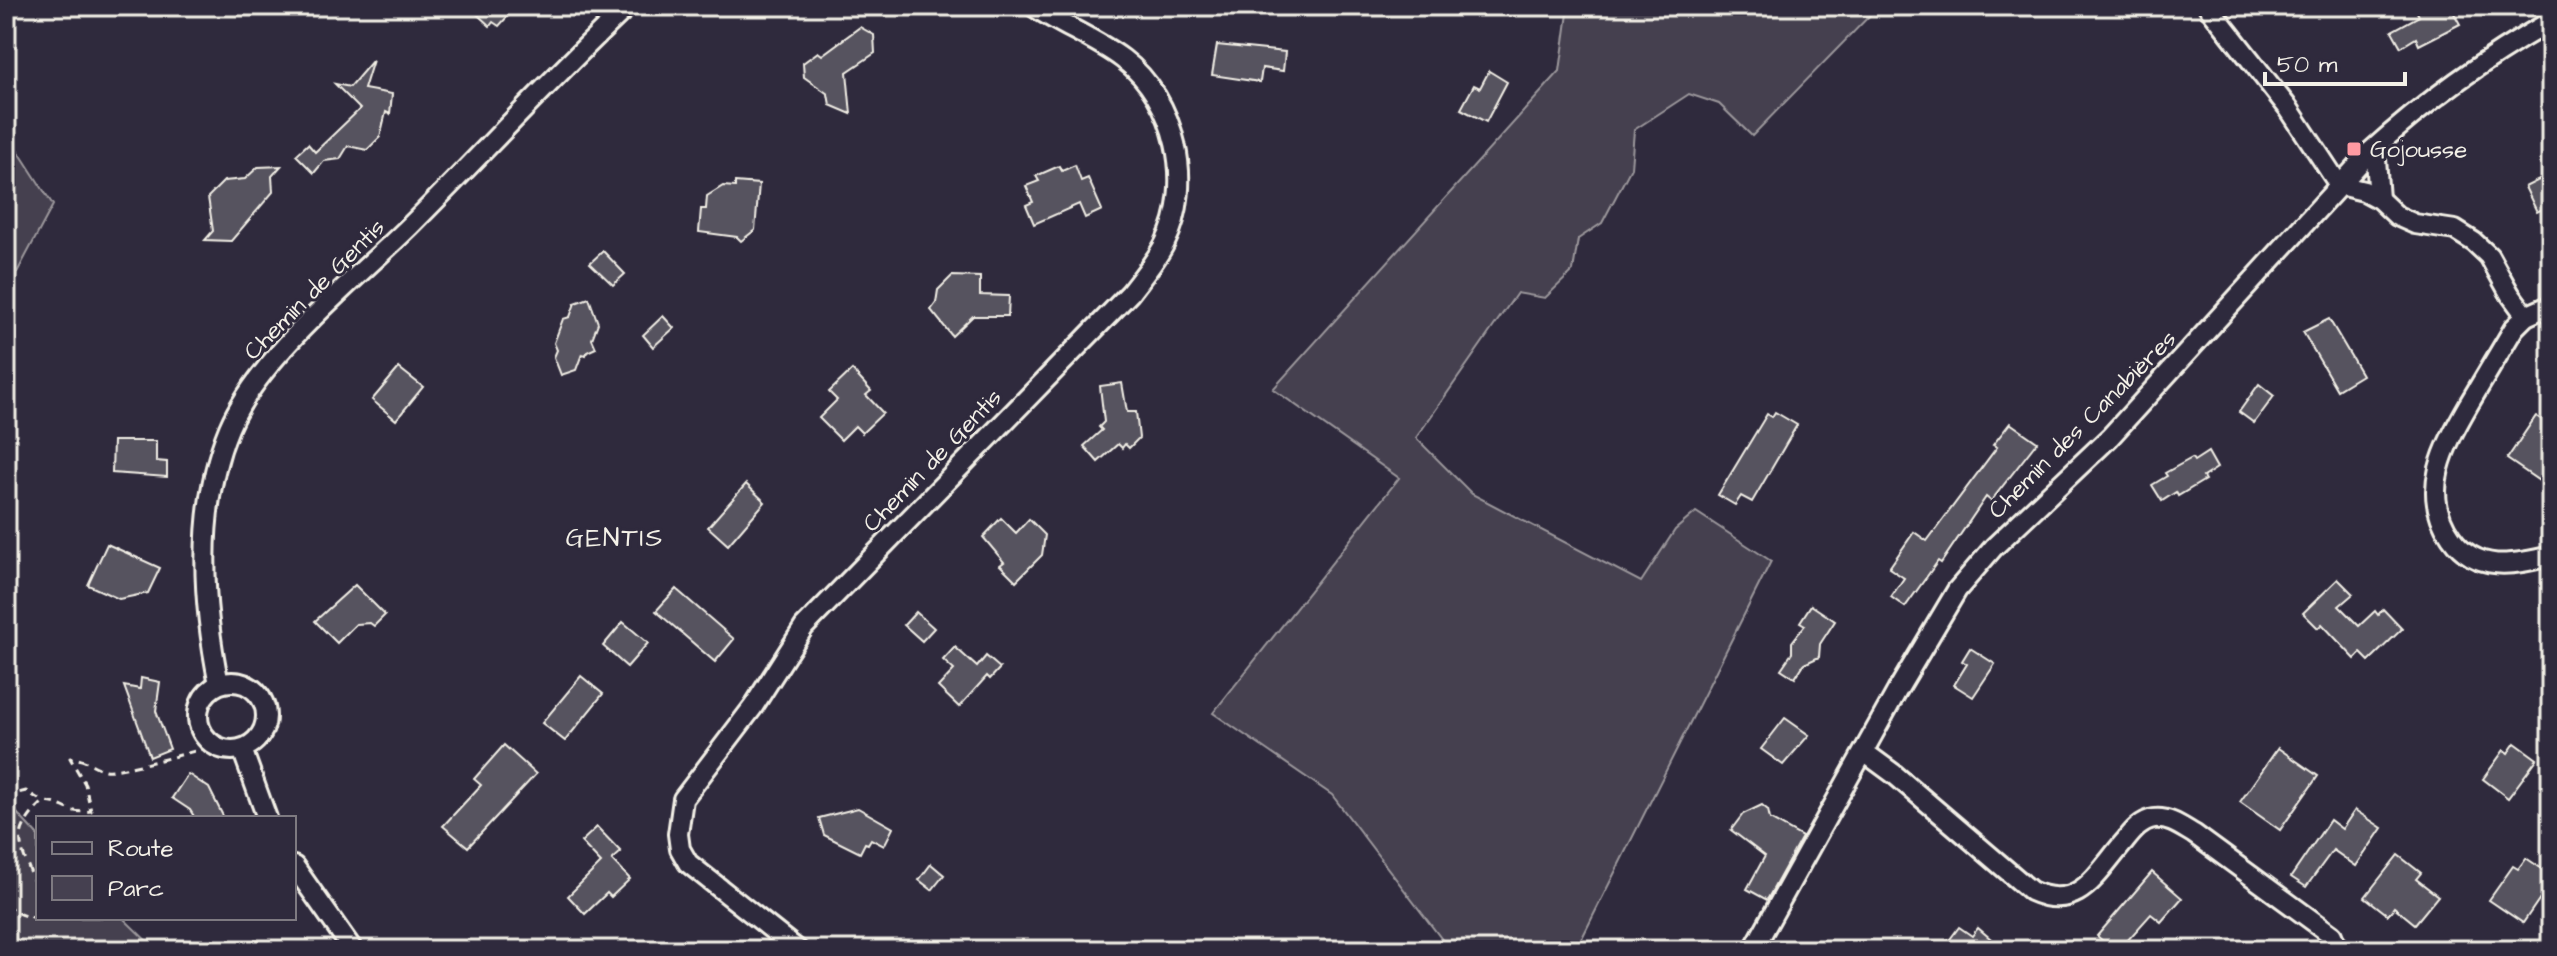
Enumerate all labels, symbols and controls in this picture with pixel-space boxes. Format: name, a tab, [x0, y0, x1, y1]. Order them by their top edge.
scale bar	[2265, 36, 2405, 86]
text: 50 m	[2277, 48, 2338, 82]
place label: Gojousse	[2370, 133, 2467, 167]
marker: Gojousse	[2345, 140, 2363, 158]
street label: Chemin de Gentis	[236, 211, 393, 368]
street label: Chemin des Canabières	[1981, 323, 2185, 527]
street label: Chemin de Gentis	[855, 381, 1010, 540]
district label: GENTIS	[566, 520, 664, 556]
legend	[36, 816, 296, 920]
text: Route	[108, 832, 174, 866]
text: Parc	[108, 872, 164, 906]

